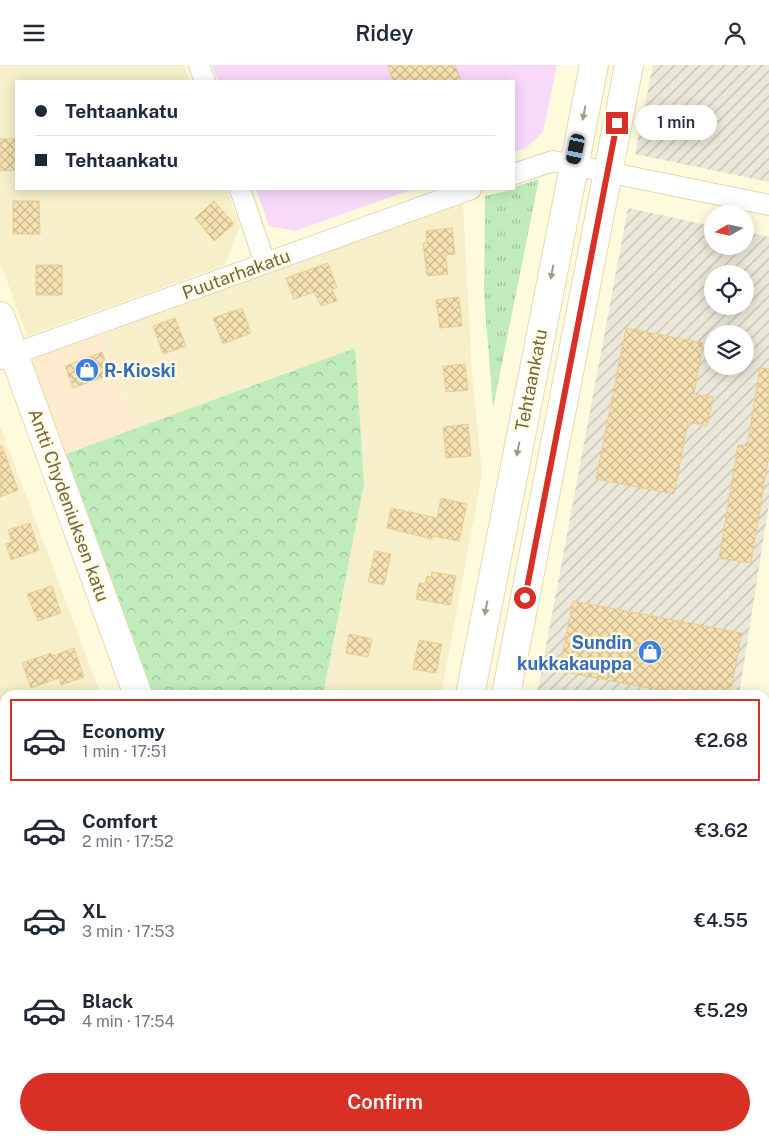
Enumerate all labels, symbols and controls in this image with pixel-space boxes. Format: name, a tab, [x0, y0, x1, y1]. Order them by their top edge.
icon: menu	[20, 19, 48, 47]
icon: person	[721, 19, 749, 47]
text: Ridey	[355, 20, 414, 46]
text: Tehtaankatu	[65, 100, 178, 122]
one-way arrow	[580, 105, 588, 120]
callout: 1 min	[634, 105, 717, 141]
route end	[606, 112, 628, 134]
text: 1 min	[657, 113, 695, 132]
car	[565, 133, 586, 165]
text: Tehtaankatu	[65, 149, 178, 171]
north arrow	[704, 205, 754, 255]
map controls	[704, 205, 754, 375]
street label: Puutarhakatu	[179, 245, 293, 303]
one-way arrow	[548, 265, 556, 280]
button: locate	[704, 265, 754, 315]
button: layers	[704, 325, 754, 375]
street label: Tehtaankatu	[511, 327, 551, 433]
shop icon: R-Kioski	[74, 357, 100, 383]
place label: R-Kioski	[104, 360, 176, 381]
street label: Antti Chydeniuksen katu	[24, 406, 114, 604]
one-way arrow	[513, 441, 521, 457]
route start	[514, 587, 536, 609]
one-way arrow	[482, 601, 490, 617]
place label: Sundin kukkakauppa	[517, 632, 632, 674]
shop icon: Sundin kukkakauppa	[637, 639, 663, 665]
icon: car	[22, 718, 67, 763]
text: Economy	[82, 720, 165, 742]
text: €2.68	[695, 729, 748, 751]
text: 1 min · 17:51	[82, 742, 167, 761]
icon: car	[22, 808, 67, 853]
text: Comfort	[82, 810, 158, 832]
text: €3.62	[695, 819, 748, 841]
text: 2 min · 17:52	[82, 832, 173, 851]
icon: car	[22, 898, 67, 943]
text: XL	[82, 900, 107, 922]
text: €4.55	[694, 909, 748, 931]
text: 3 min · 17:53	[82, 922, 175, 941]
icon: car	[22, 988, 67, 1033]
text: Black	[82, 990, 133, 1012]
text: €5.29	[694, 999, 748, 1021]
text: 4 min · 17:54	[82, 1012, 174, 1031]
button: Confirm	[20, 1073, 750, 1131]

